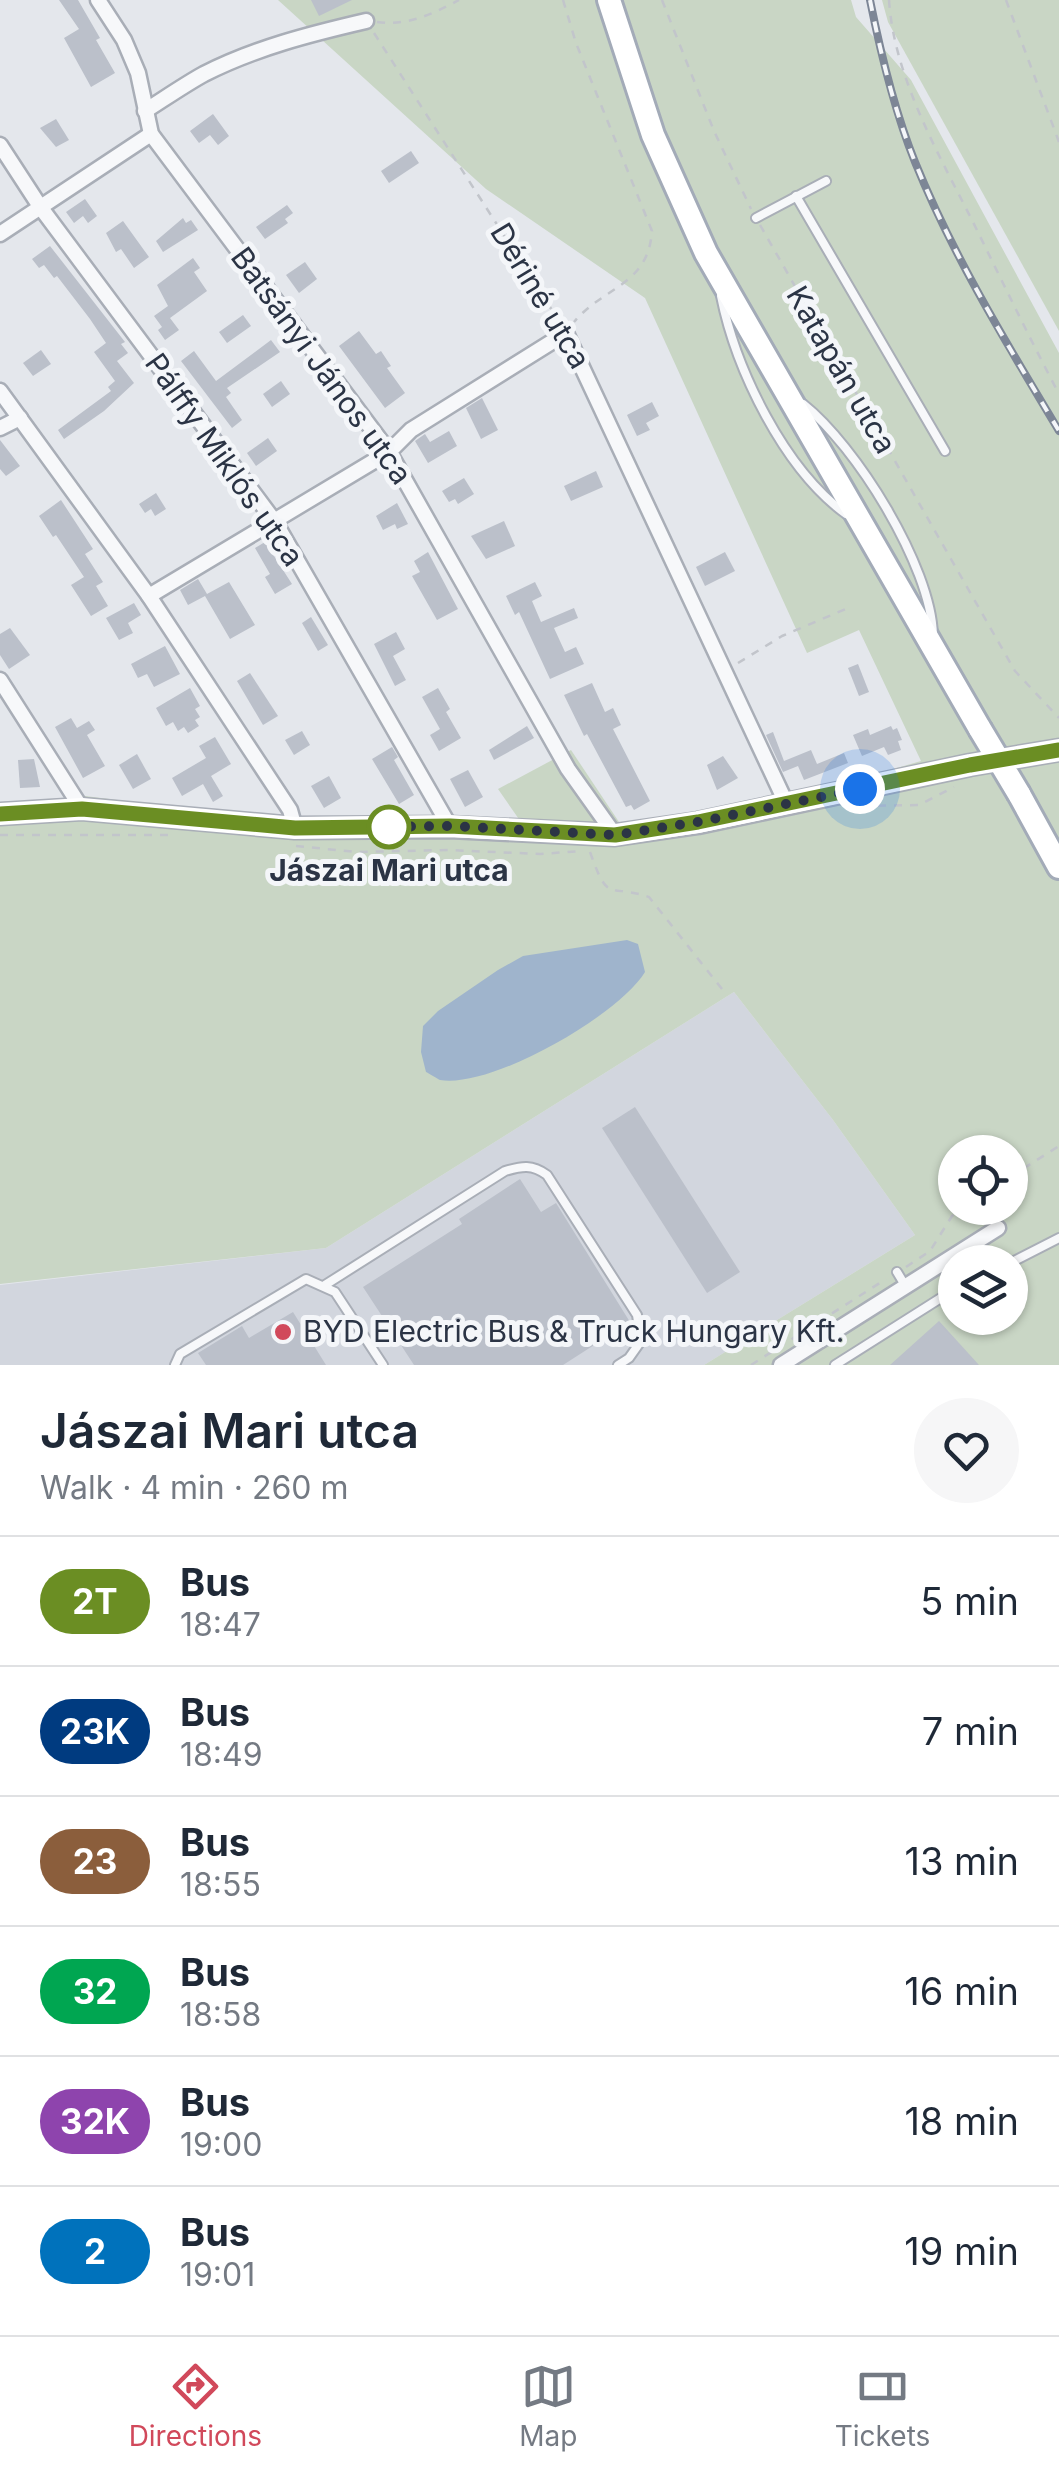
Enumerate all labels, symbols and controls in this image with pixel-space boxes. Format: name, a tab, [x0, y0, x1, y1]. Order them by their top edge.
street label: Dériné utca	[483, 216, 598, 375]
street label: Batsányi János utca	[224, 240, 420, 491]
street label: Katapán utca	[780, 280, 904, 459]
street label: Pálffy Miklós utca	[138, 346, 312, 573]
your location	[835, 764, 885, 814]
marker: Jászai Mari utca	[368, 806, 410, 848]
place label: Jászai Mari utca	[269, 852, 509, 888]
map controls	[938, 1135, 1028, 1335]
button: locate	[938, 1135, 1028, 1225]
button: layers	[938, 1245, 1028, 1335]
place label: BYD Electric Bus & Truck Hungary Kft.	[303, 1313, 844, 1349]
marker: BYD Electric Bus & Truck Hungary Kft.	[272, 1321, 294, 1343]
button: heart	[914, 1398, 1019, 1503]
text: Jászai Mari utca	[40, 1401, 419, 1460]
text: Walk · 4 min · 260 m	[40, 1468, 349, 1507]
text: Bus	[180, 1559, 250, 1605]
text: 5 min	[920, 1578, 1019, 1624]
text: 2T	[72, 1580, 118, 1622]
text: 18:47	[180, 1605, 261, 1644]
text: Bus	[180, 1689, 250, 1735]
text: 7 min	[922, 1708, 1019, 1754]
text: 23K	[60, 1710, 130, 1752]
text: 18:49	[180, 1735, 263, 1774]
text: Bus	[180, 1819, 250, 1865]
text: 13 min	[904, 1838, 1019, 1884]
text: 23	[73, 1840, 117, 1882]
text: 18:55	[180, 1865, 261, 1904]
text: Bus	[180, 1949, 250, 1995]
text: 16 min	[904, 1968, 1019, 2014]
text: 32	[73, 1970, 117, 2012]
text: 18:58	[180, 1995, 261, 2034]
text: Bus	[180, 2079, 250, 2125]
text: 18 min	[904, 2098, 1019, 2144]
text: 32K	[60, 2100, 130, 2142]
text: 19:00	[180, 2125, 262, 2164]
text: Bus	[180, 2209, 250, 2255]
text: 19 min	[904, 2228, 1019, 2274]
text: 2	[84, 2230, 106, 2272]
text: 19:01	[180, 2255, 255, 2294]
tab: Directions	[129, 2359, 262, 2453]
tab: Map	[519, 2359, 578, 2453]
tab: Tickets	[835, 2359, 930, 2453]

